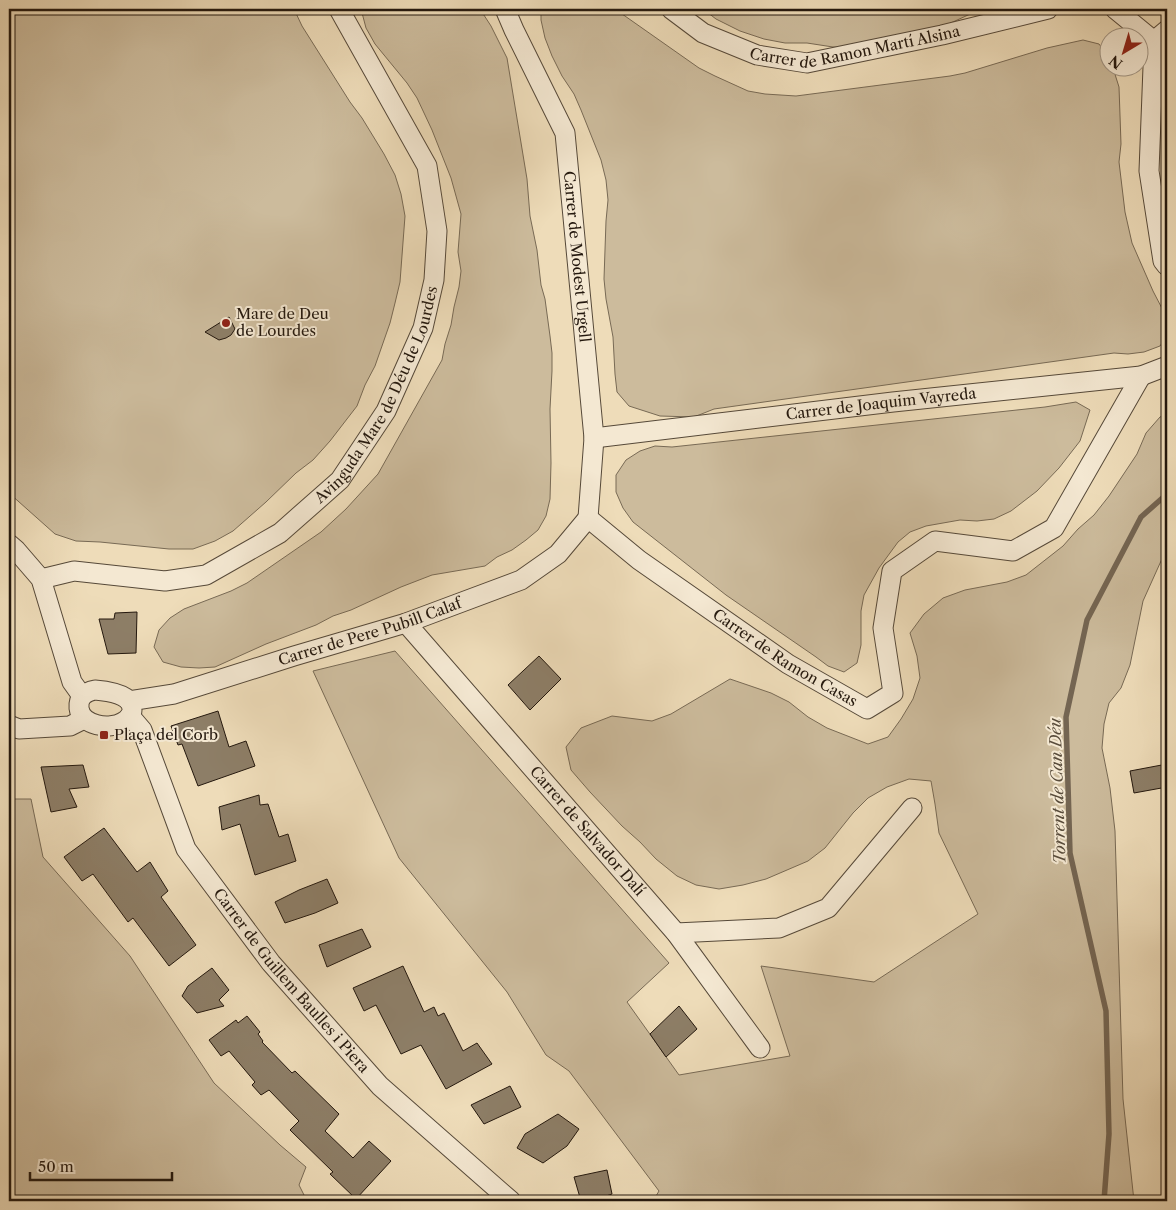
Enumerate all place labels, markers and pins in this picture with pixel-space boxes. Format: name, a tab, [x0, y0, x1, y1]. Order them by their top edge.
place label: Mare de Deu de Lourdes	[236, 304, 329, 340]
marker: Mare de Deu de Lourdes	[220, 317, 232, 329]
place label: Plaça del Corb	[114, 725, 218, 744]
marker: Plaça del Corb	[98, 729, 110, 741]

